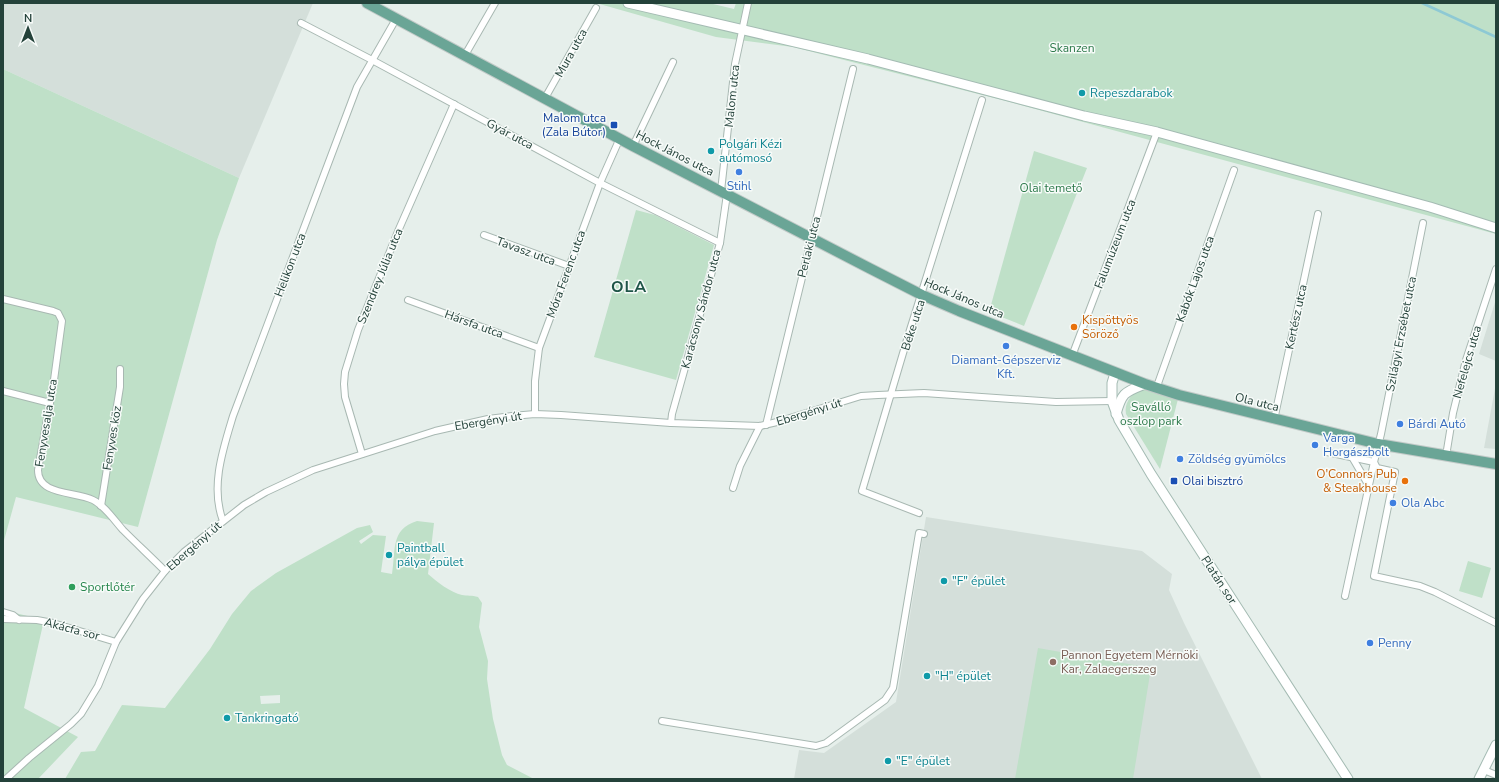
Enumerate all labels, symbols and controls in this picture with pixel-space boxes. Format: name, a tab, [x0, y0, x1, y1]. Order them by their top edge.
north arrow	[8, 8, 48, 48]
text: N	[24, 11, 32, 26]
street label: Mura utca	[551, 26, 591, 80]
park label: Skanzen	[1049, 40, 1095, 56]
street label: Malom utca	[721, 64, 743, 128]
place label: Repeszdarabok	[1090, 85, 1173, 101]
marker: Repeszdarabok	[1077, 88, 1087, 98]
place label: Malom utca (Zala Bútor)	[542, 110, 606, 140]
street label: Gyár utca	[484, 115, 536, 153]
marker: Malom utca (Zala Bútor)	[609, 120, 619, 130]
street label: Hock János utca	[633, 126, 717, 180]
place label: Polgári Kézi autómosó	[719, 136, 782, 166]
marker: Polgári Kézi autómosó	[706, 146, 716, 156]
marker: Stihl	[734, 167, 744, 177]
place label: Stihl	[727, 178, 752, 194]
park label: Olai temető	[1020, 180, 1083, 196]
street label: Falumúzeum utca	[1091, 197, 1139, 291]
street label: Perlaki utca	[794, 215, 824, 279]
street label: Szendrey Júlia utca	[353, 226, 407, 326]
street label: Móra Ferenc utca	[543, 228, 589, 320]
street label: Helikon utca	[271, 231, 309, 299]
street label: Tavasz utca	[494, 233, 558, 269]
street label: Kabók Lajos utca	[1172, 234, 1218, 324]
street label: Karácsony Sándor utca	[677, 248, 725, 370]
street label: Hock János utca	[921, 274, 1007, 322]
street label: Szilágyi Erzsébet utca	[1382, 275, 1420, 393]
district label: OLA	[611, 276, 647, 298]
street label: Kertész utca	[1281, 283, 1311, 351]
street label: Béke utca	[897, 298, 929, 352]
street label: Hársfa utca	[442, 306, 506, 342]
place label: Kispöttyös Söröző	[1082, 312, 1139, 342]
marker: Kispöttyös Söröző	[1069, 322, 1079, 332]
street label: Nefelejcs utca	[1449, 324, 1485, 400]
marker: Diamant-Gépszerviz Kft.	[1001, 341, 1011, 351]
place label: Diamant-Gépszerviz Kft.	[951, 352, 1061, 382]
street label: Fenyvesalja utca	[31, 378, 61, 468]
street label: Ola utca	[1233, 389, 1281, 415]
street label: Ebergényi út	[774, 394, 844, 430]
park label: Saválló oszlop park	[1120, 399, 1183, 429]
street label: Fenyves köz	[99, 404, 125, 471]
street label: Ebergényi út	[453, 408, 523, 434]
place label: Bárdi Autó	[1408, 416, 1466, 432]
marker: Bárdi Autó	[1395, 419, 1405, 429]
place label: Varga Horgászbolt	[1322, 430, 1390, 460]
marker: Varga Horgászbolt	[1310, 440, 1320, 450]
place label: Zöldség gyümölcs	[1188, 451, 1286, 467]
marker: Zöldség gyümölcs	[1175, 454, 1185, 464]
place label: O'Connors Pub & Steakhouse	[1316, 466, 1397, 496]
place label: Olai bisztró	[1182, 473, 1243, 489]
marker: Olai bisztró	[1169, 476, 1179, 486]
marker: O'Connors Pub & Steakhouse	[1400, 476, 1410, 486]
place label: Ola Abc	[1401, 495, 1445, 511]
marker: Ola Abc	[1388, 498, 1398, 508]
street label: Ebergényi út	[163, 517, 225, 574]
place label: Paintball pálya épület	[397, 540, 464, 570]
marker: Paintball pálya épület	[384, 550, 394, 560]
street label: Platán sor	[1197, 553, 1241, 608]
place label: "F" épület	[952, 573, 1006, 589]
marker: "F" épület	[939, 576, 949, 586]
place label: Sportlőtér	[80, 579, 135, 595]
marker: Sportlőtér	[67, 582, 77, 592]
street label: Akácfa sor	[43, 614, 102, 644]
place label: Penny	[1378, 635, 1412, 651]
marker: Penny	[1365, 638, 1375, 648]
place label: Pannon Egyetem Mérnöki Kar, Zalaegerszeg	[1061, 647, 1198, 677]
marker: Pannon Egyetem Mérnöki Kar, Zalaegerszeg	[1048, 657, 1058, 667]
place label: "H" épület	[935, 668, 992, 684]
marker: "H" épület	[922, 671, 932, 681]
place label: Tankringató	[235, 710, 299, 726]
marker: Tankringató	[222, 713, 232, 723]
place label: "E" épület	[896, 753, 950, 769]
marker: "E" épület	[883, 756, 893, 766]

